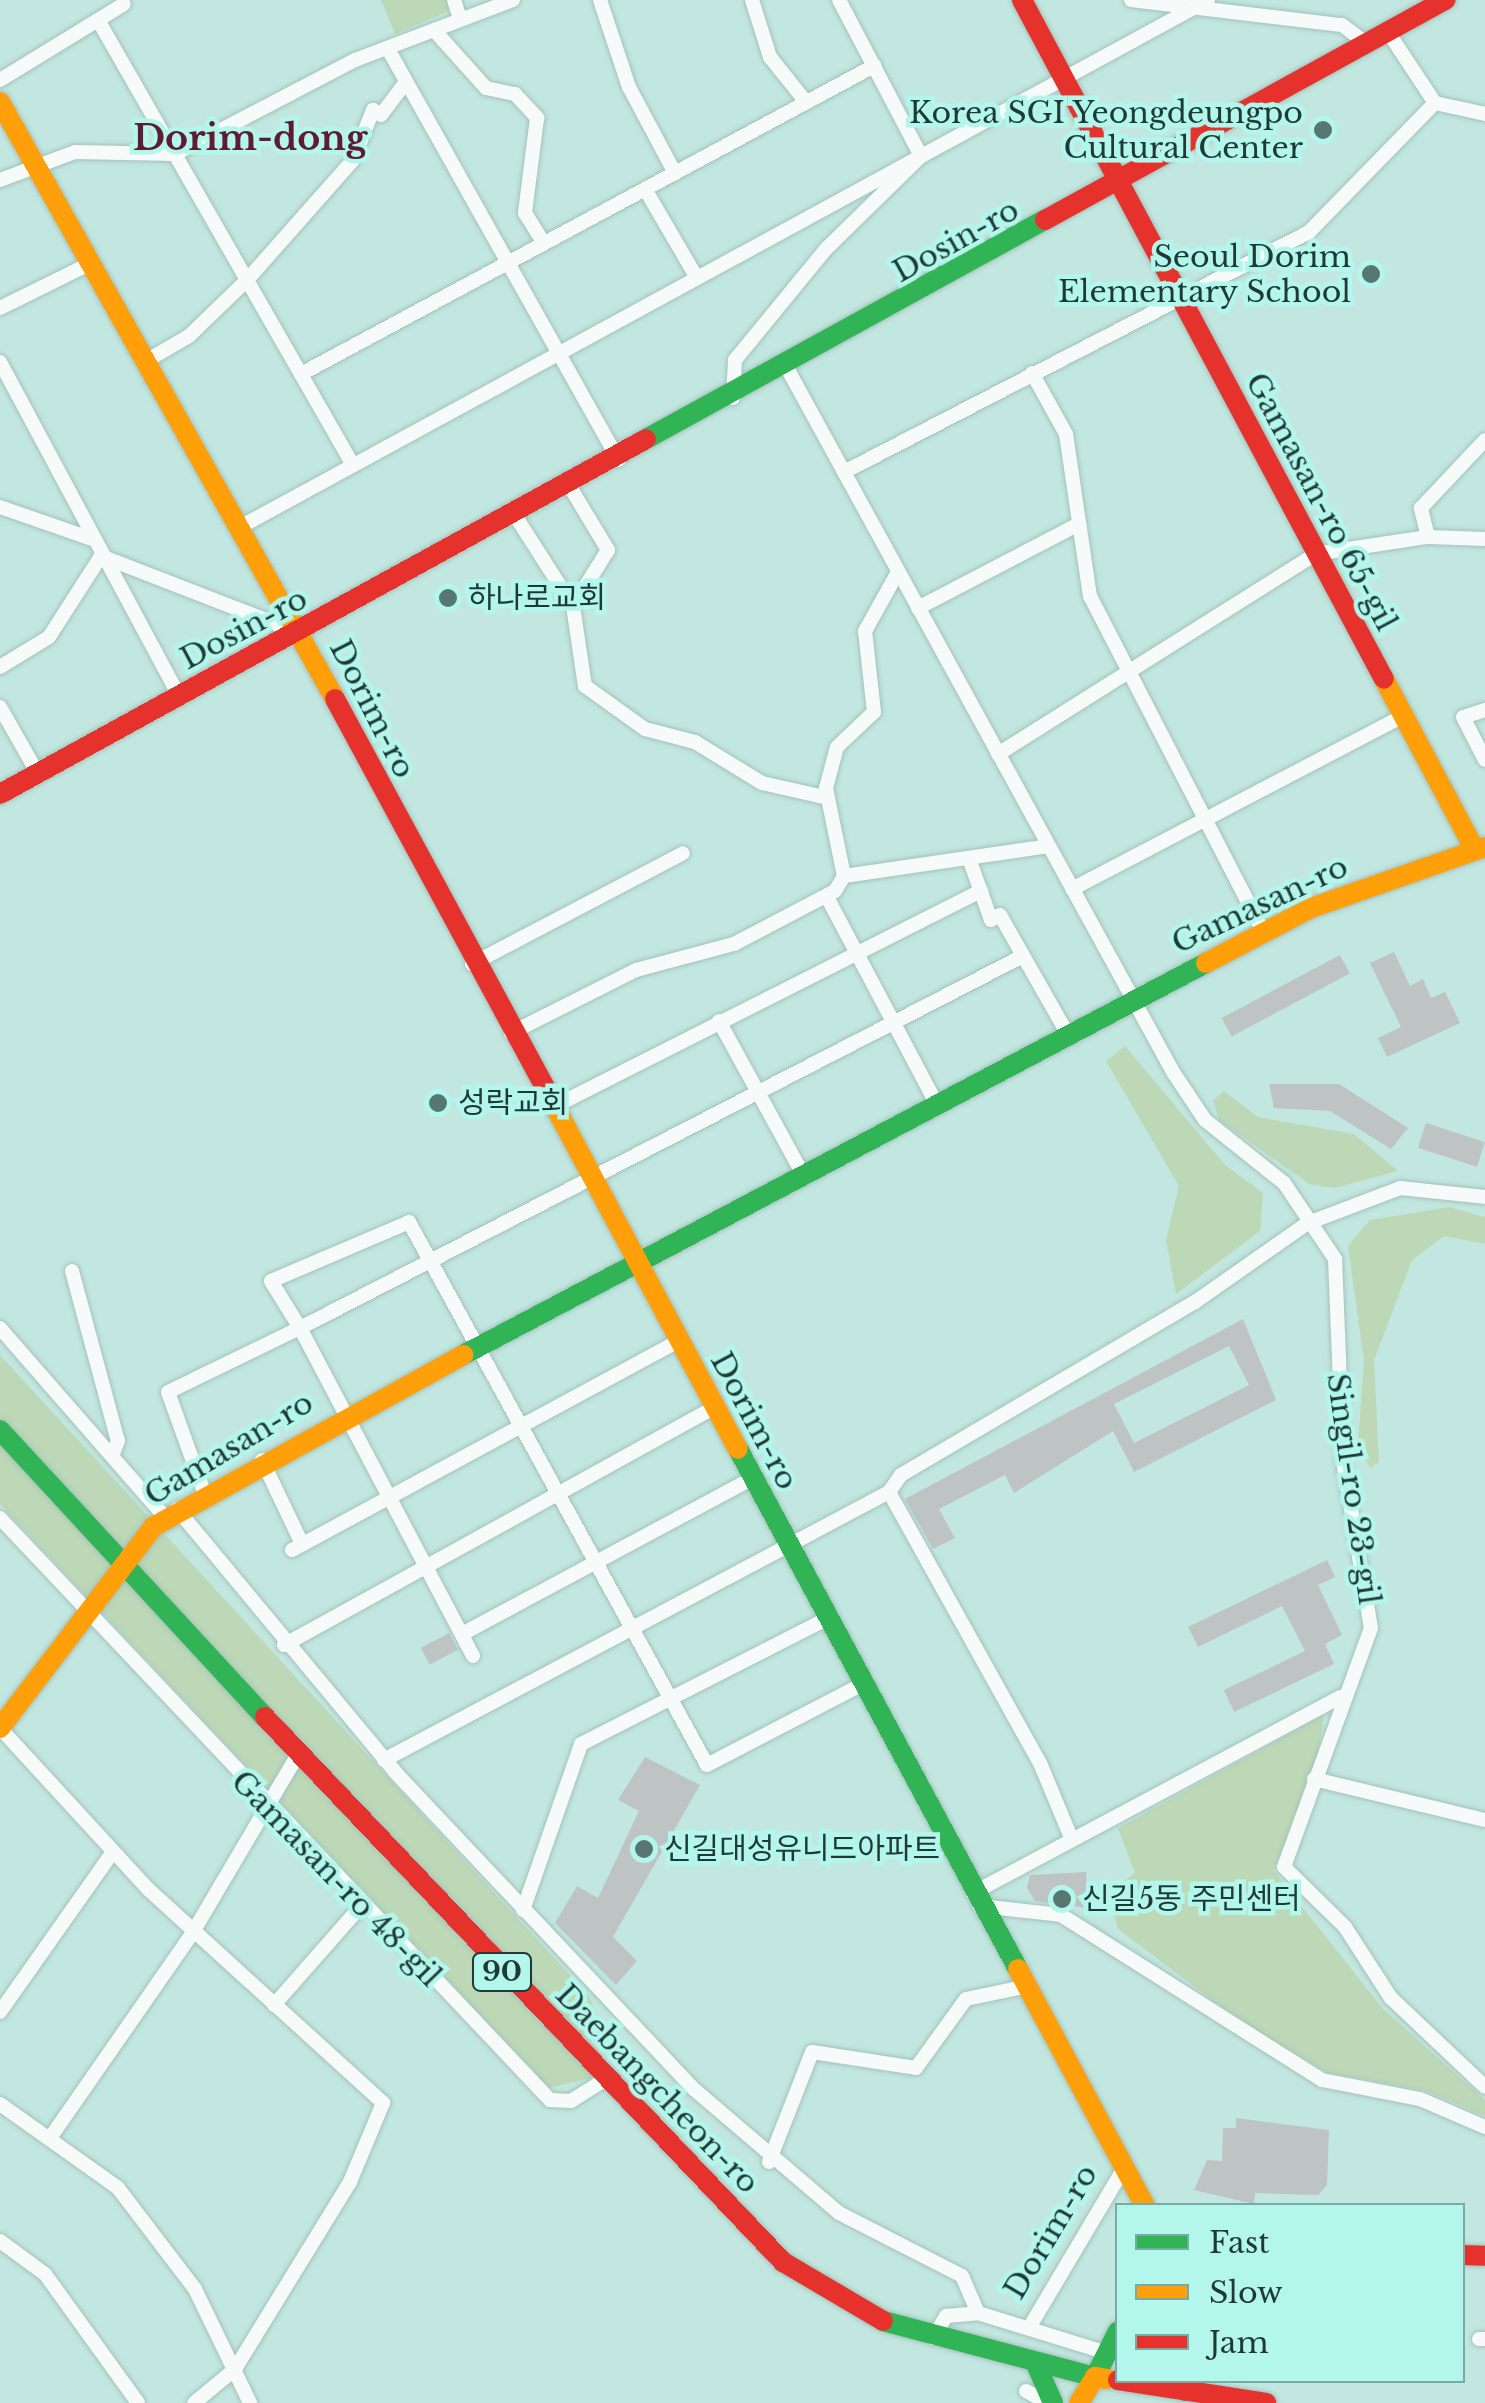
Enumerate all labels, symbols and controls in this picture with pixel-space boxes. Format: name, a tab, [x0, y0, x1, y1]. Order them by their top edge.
place label: Korea SGI Yeongdeungpo Cultural Center	[907, 95, 1303, 166]
district label: Dorim-dong	[133, 117, 367, 159]
marker: Korea SGI Yeongdeungpo Cultural Center	[1312, 119, 1334, 141]
street label: Dosin-ro	[887, 192, 1025, 290]
place label: Seoul Dorim Elementary School	[1057, 239, 1351, 310]
marker: Seoul Dorim Elementary School	[1360, 263, 1382, 285]
street label: Gamasan-ro 65-gil	[1238, 367, 1404, 637]
place label: 하나로교회	[468, 580, 606, 616]
street label: Dosin-ro	[175, 581, 313, 677]
marker: 하나로교회	[437, 587, 459, 609]
street label: Dorim-ro	[322, 634, 422, 784]
street label: Gamasan-ro	[1166, 849, 1354, 961]
place label: 성락교회	[458, 1085, 568, 1121]
marker: 성락교회	[427, 1092, 449, 1114]
street label: Dorim-ro	[703, 1346, 805, 1496]
street label: Singil-ro 23-gil	[1319, 1371, 1387, 1607]
street label: Gamasan-ro	[138, 1385, 320, 1513]
street label: Gamasan-ro 48-gil	[224, 1764, 448, 1994]
place label: 신길대성유니드아파트	[664, 1831, 940, 1867]
marker: 신길대성유니드아파트	[633, 1838, 655, 1860]
place label: 신길5동 주민센터	[1082, 1881, 1301, 1917]
marker: 신길5동 주민센터	[1051, 1888, 1073, 1910]
road number: 90	[470, 1949, 534, 1995]
street label: Daebangcheon-ro	[548, 1977, 766, 2201]
street label: Dorim-ro	[997, 2158, 1105, 2306]
legend	[1115, 2203, 1465, 2383]
text: Fast	[1209, 2224, 1270, 2261]
text: Slow	[1209, 2274, 1283, 2311]
text: Jam	[1209, 2324, 1269, 2361]

